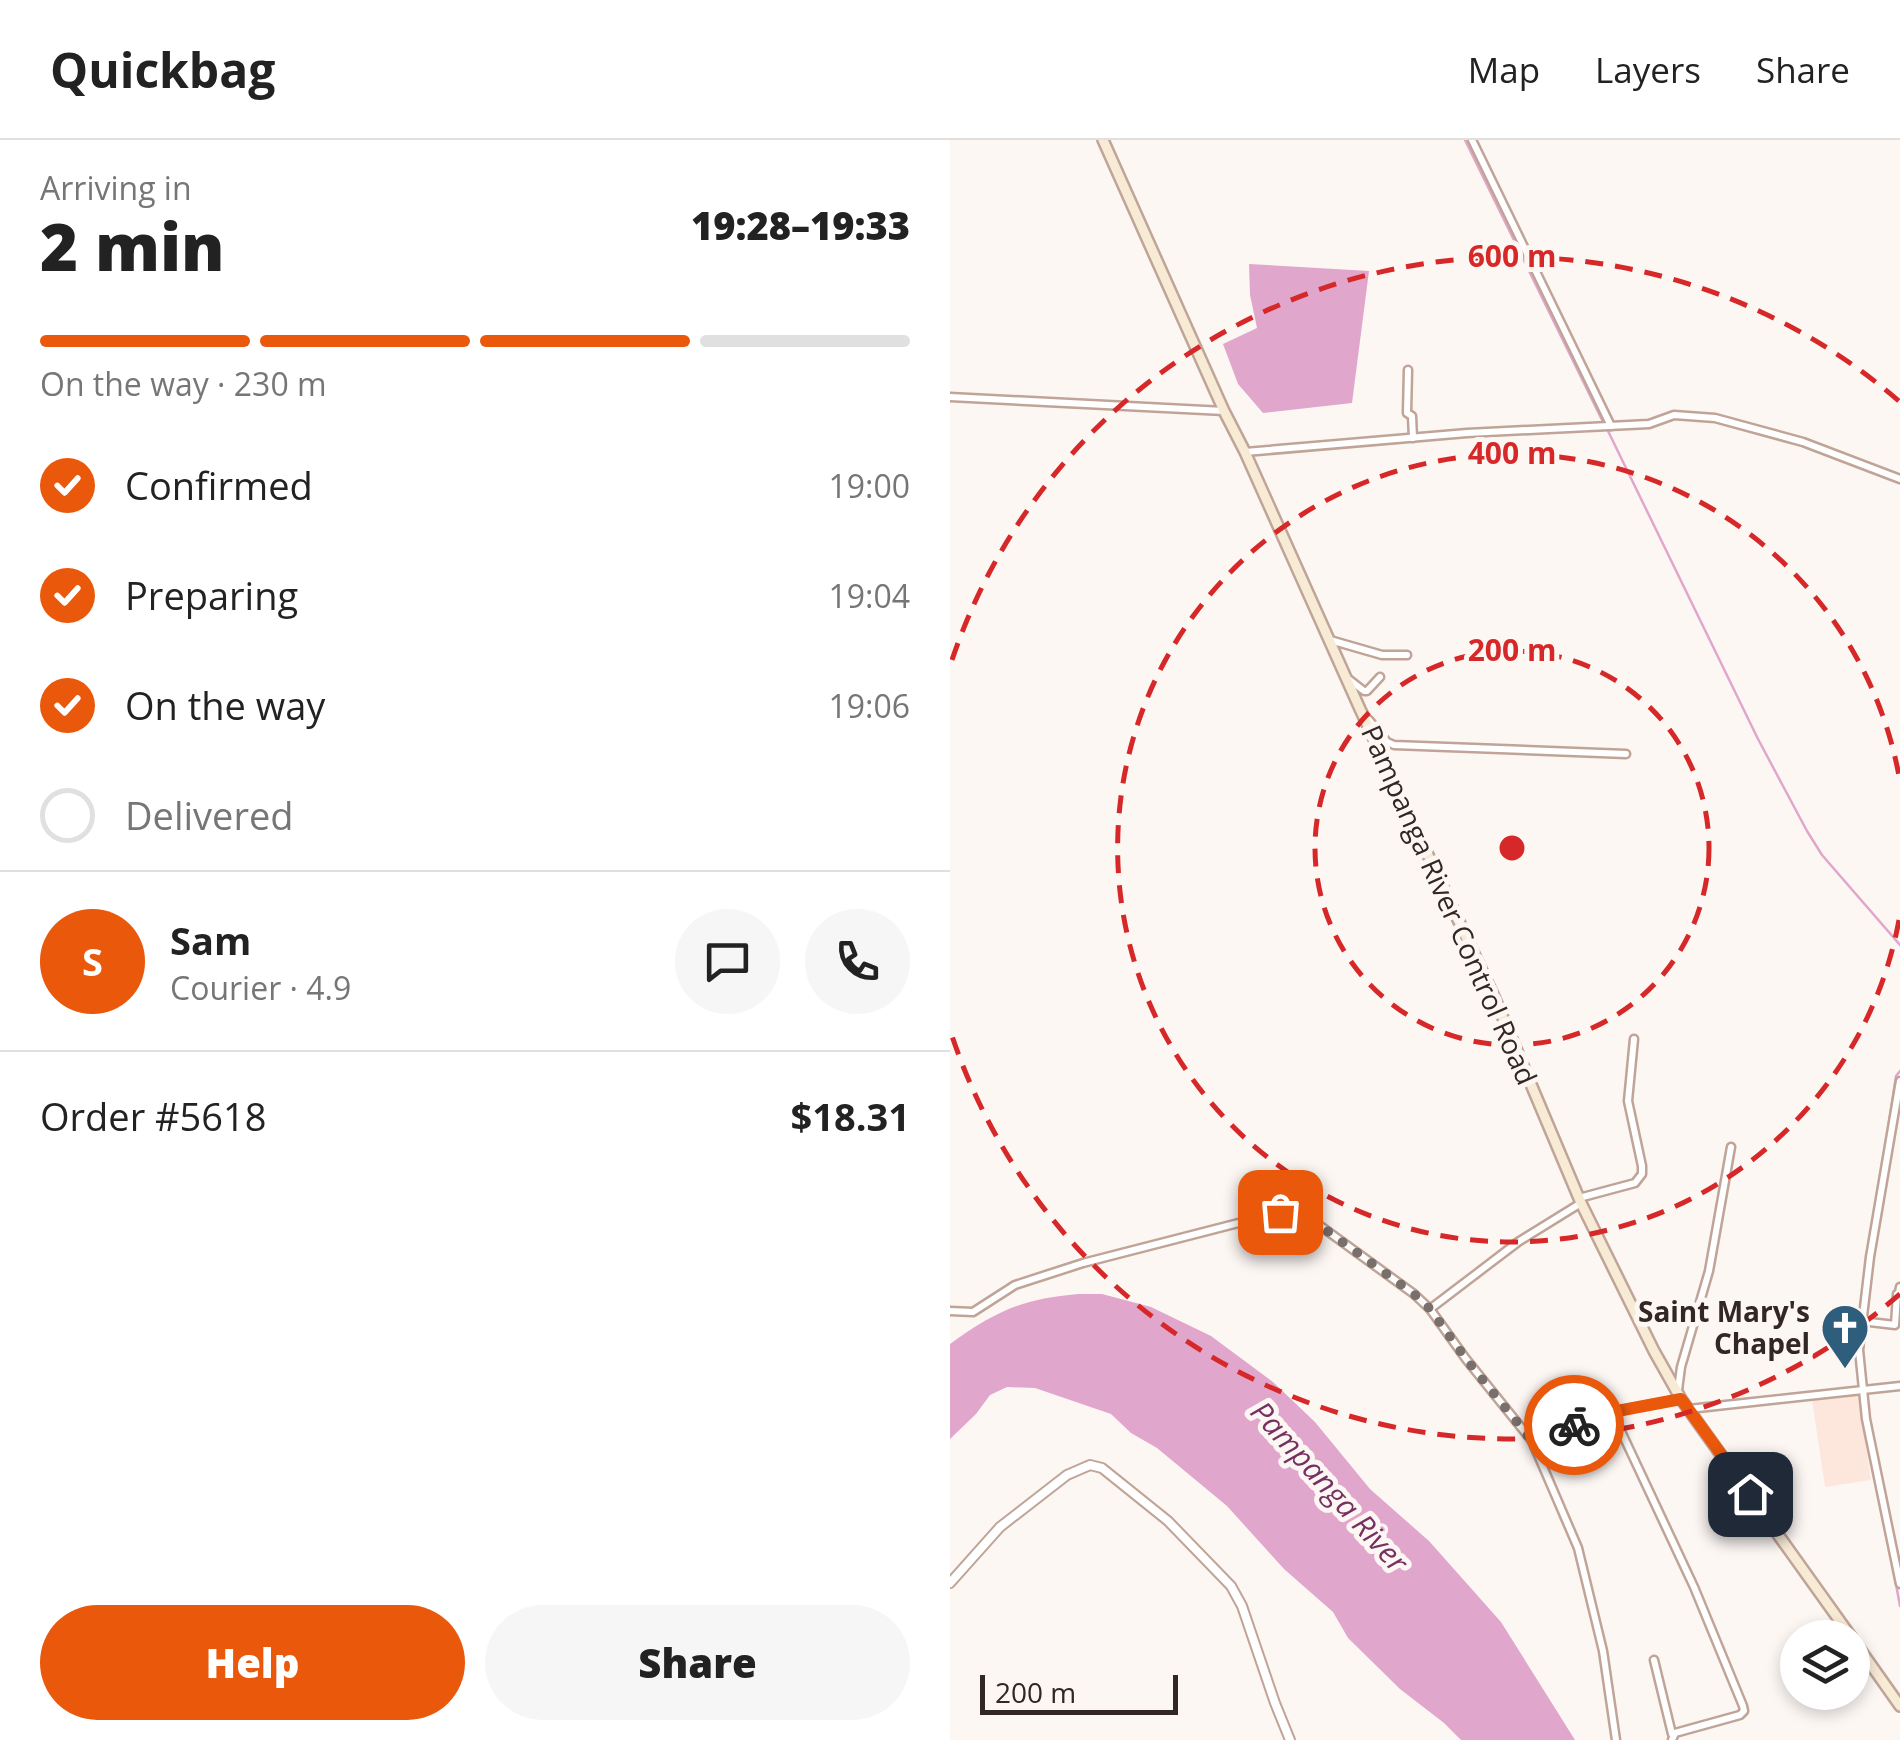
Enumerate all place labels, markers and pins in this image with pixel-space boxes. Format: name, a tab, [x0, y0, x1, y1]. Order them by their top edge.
centre of rings	[1494, 830, 1530, 866]
pin	[1238, 1170, 1323, 1255]
place label: Saint Mary's Chapel	[1638, 1292, 1810, 1362]
church icon: Saint Mary's Chapel	[1819, 1302, 1871, 1370]
pin	[1708, 1452, 1793, 1537]

